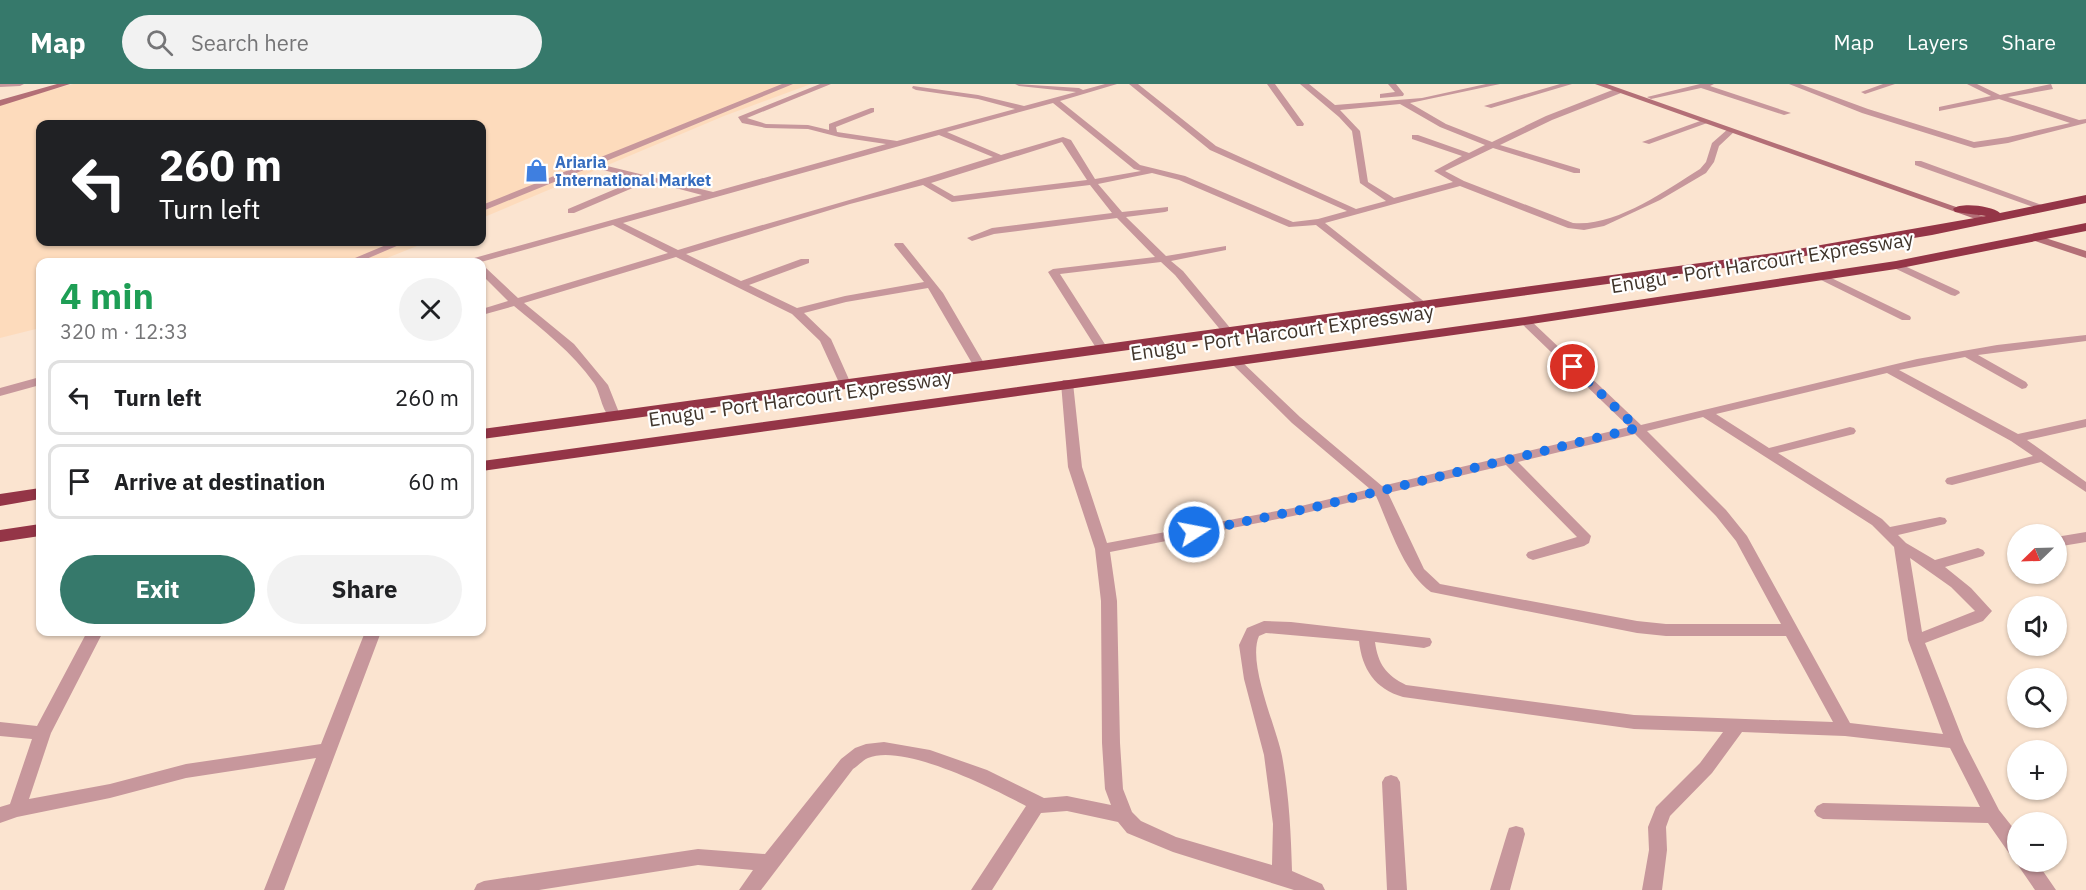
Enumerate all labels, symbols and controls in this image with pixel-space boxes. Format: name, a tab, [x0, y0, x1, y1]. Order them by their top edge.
search box	[122, 15, 542, 69]
text: Map	[30, 24, 86, 61]
icon: search	[143, 26, 176, 59]
text: Search here	[191, 28, 309, 57]
text: Map	[1834, 28, 1874, 56]
text: Layers	[1907, 28, 1969, 56]
text: Share	[2002, 28, 2056, 56]
text: 260 m	[159, 138, 282, 193]
icon: left	[60, 144, 138, 222]
place label: Ariaria International Market	[555, 152, 711, 190]
shop icon: Ariaria International Market	[524, 158, 550, 184]
text: Turn left	[159, 191, 260, 226]
street label: Enugu - Port Harcourt Expressway	[1609, 225, 1915, 299]
text: 4 min	[60, 272, 154, 319]
button: close	[399, 278, 462, 341]
street label: Enugu - Port Harcourt Expressway	[1129, 297, 1435, 367]
text: 320 m · 12:33	[60, 318, 188, 345]
pin	[1547, 341, 1598, 392]
icon: arrive	[1556, 350, 1589, 383]
street label: Enugu - Port Harcourt Expressway	[647, 363, 953, 433]
icon: left	[63, 381, 96, 414]
text: Turn left	[114, 383, 202, 412]
text: 260 m	[395, 383, 459, 412]
icon: arrive	[63, 465, 96, 498]
text: Arrive at destination	[114, 467, 325, 496]
text: 60 m	[408, 467, 459, 496]
position arrow	[1162, 500, 1226, 564]
north arrow	[2007, 524, 2067, 584]
map controls	[2007, 524, 2067, 872]
button: Exit	[60, 555, 255, 624]
button: Share	[267, 555, 462, 624]
button: sound	[2007, 596, 2067, 656]
button: search	[2007, 668, 2067, 728]
button: +	[2007, 740, 2067, 800]
button: −	[2007, 812, 2067, 872]

